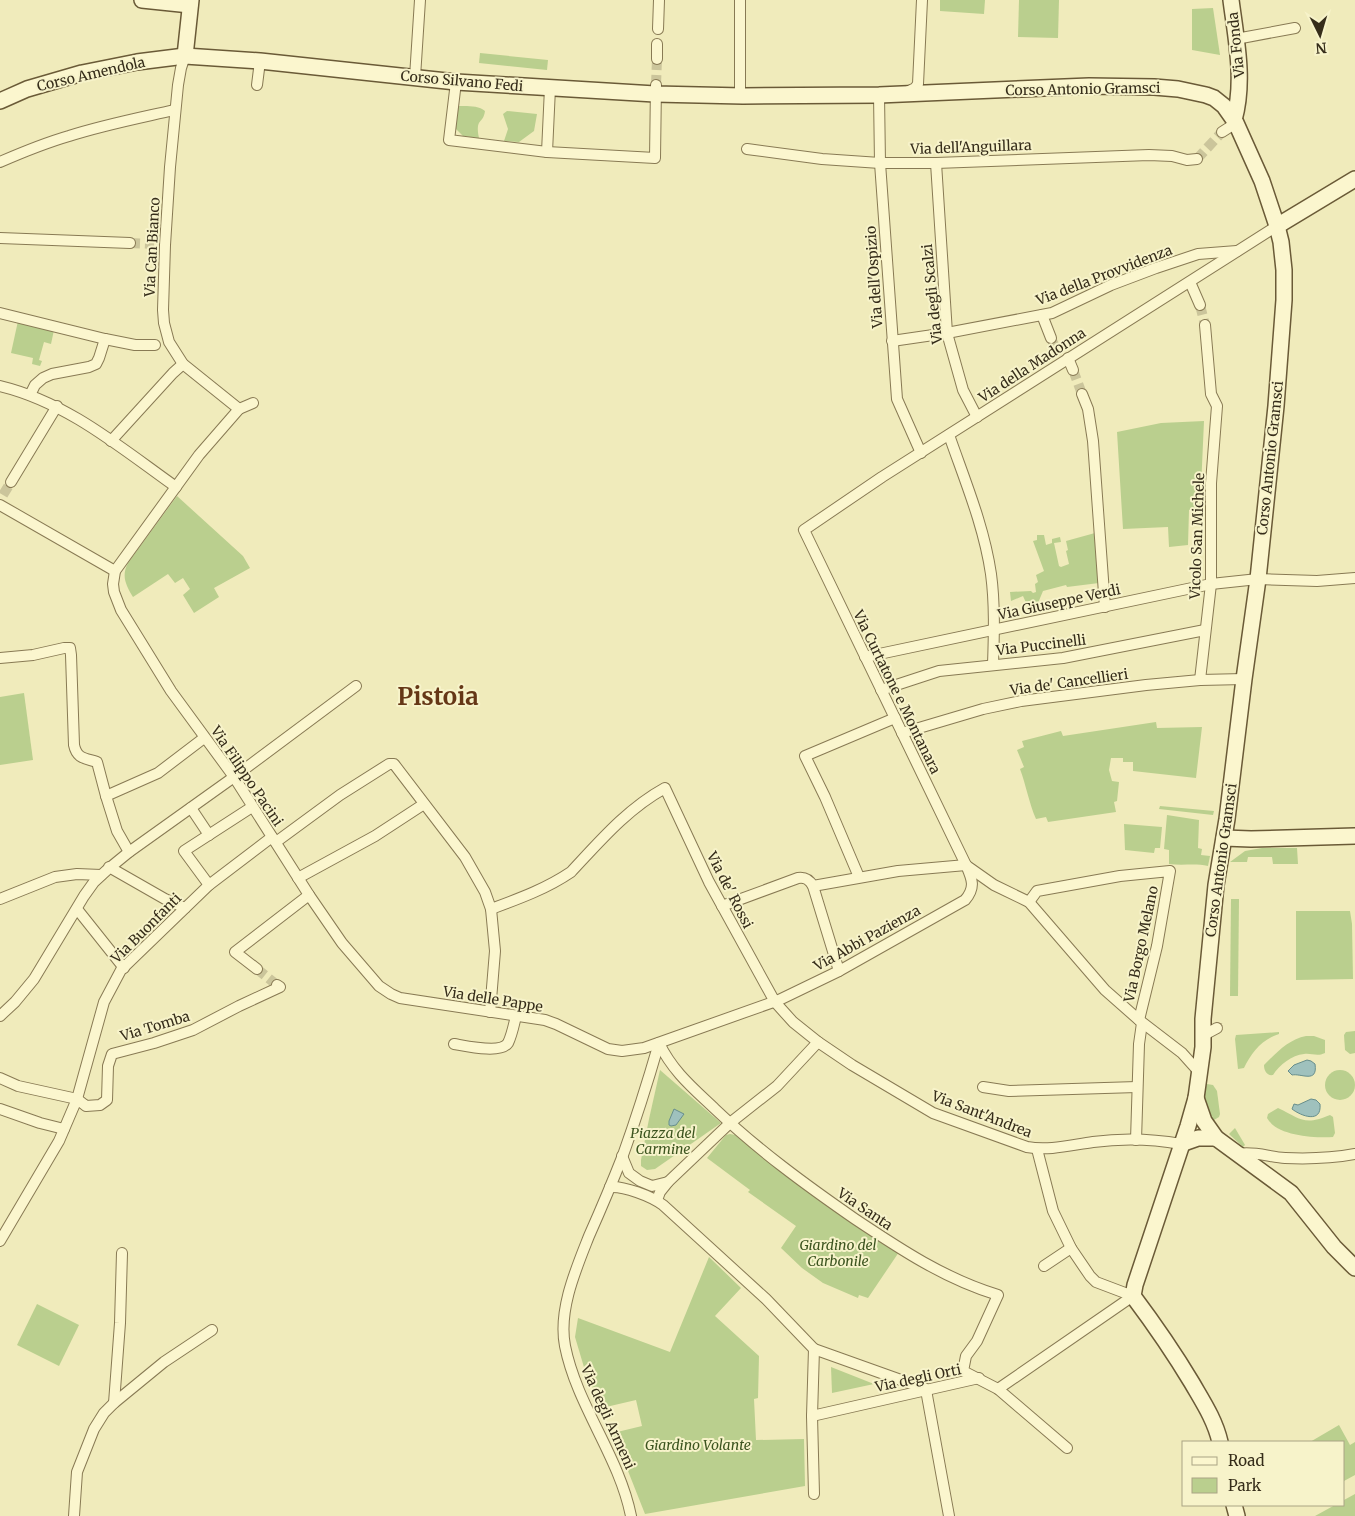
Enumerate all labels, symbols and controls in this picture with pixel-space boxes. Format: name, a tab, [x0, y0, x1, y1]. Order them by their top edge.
north arrow	[1295, 10, 1345, 60]
street label: Via Fonda	[1224, 11, 1249, 80]
text: N	[1315, 39, 1327, 57]
street label: Corso Amendola	[35, 53, 147, 95]
street label: Corso Silvano Fedi	[400, 67, 525, 95]
street label: Corso Antonio Gramsci	[1005, 79, 1161, 99]
street label: Via dell'Anguillara	[909, 136, 1032, 158]
street label: Via Can Bianco	[140, 197, 164, 298]
street label: Via dell'Ospizio	[861, 225, 887, 330]
street label: Via della Provvidenza	[1032, 241, 1175, 310]
street label: Via degli Scalzi	[918, 243, 946, 346]
street label: Via della Madonna	[974, 323, 1089, 407]
street label: Corso Antonio Gramsci	[1253, 380, 1287, 536]
street label: Vicolo San Michele	[1186, 472, 1208, 601]
street label: Via Giuseppe Verdi	[995, 580, 1122, 624]
street label: Via Curtatone e Montanara	[849, 606, 945, 777]
street label: Via Puccinelli	[994, 630, 1088, 660]
street label: Via de' Cancellieri	[1008, 665, 1130, 699]
district label: Pistoia	[397, 681, 479, 712]
street label: Via Filippo Pacini	[206, 722, 287, 830]
street label: Corso Antonio Gramsci	[1201, 782, 1241, 938]
street label: Via de' Rossi	[703, 848, 757, 932]
street label: Via Borgo Melano	[1120, 884, 1162, 1005]
street label: Via Buonfanti	[106, 889, 185, 968]
street label: Via Abbi Pazienza	[810, 901, 924, 975]
street label: Via delle Pappe	[441, 982, 544, 1016]
street label: Via Tomba	[117, 1007, 192, 1045]
street label: Via Sant'Andrea	[929, 1086, 1035, 1142]
park label: Piazza del Carmine	[630, 1124, 696, 1158]
street label: Via Santa	[833, 1183, 896, 1234]
park label: Giardino del Carbonile	[799, 1236, 877, 1270]
street label: Via degli Orti	[872, 1360, 963, 1396]
street label: Via degli Armeni	[577, 1361, 639, 1472]
park label: Giardino Volante	[645, 1436, 751, 1454]
legend	[1182, 1441, 1345, 1506]
text: Road	[1228, 1451, 1264, 1470]
text: Park	[1228, 1476, 1262, 1495]

